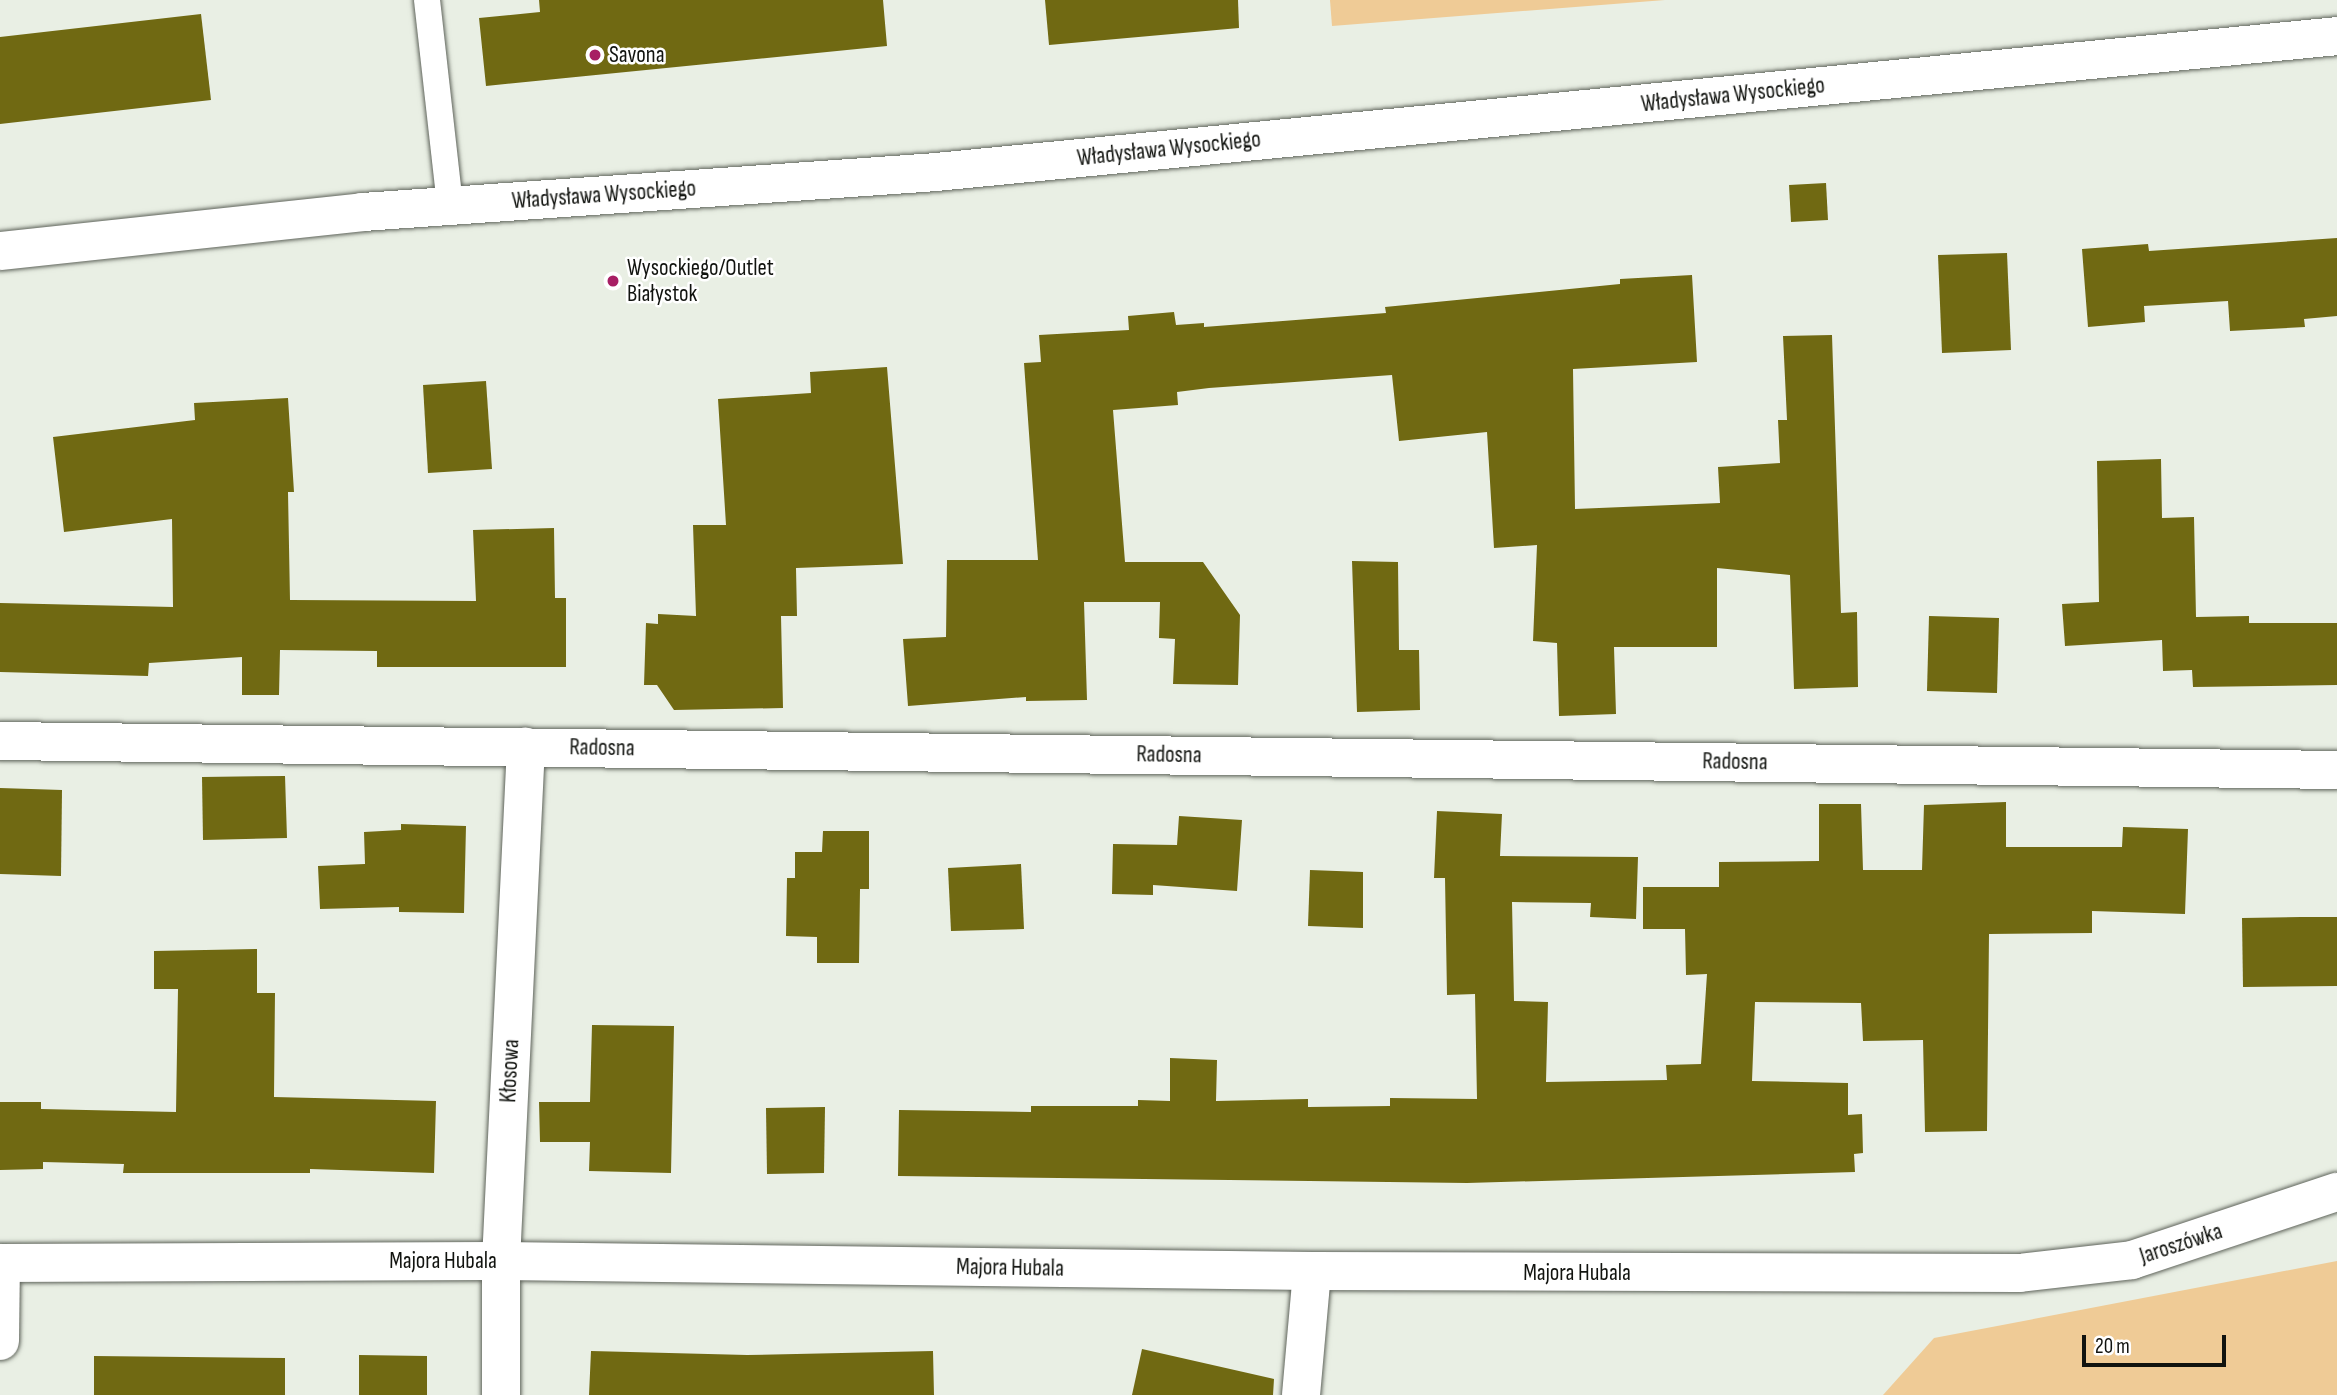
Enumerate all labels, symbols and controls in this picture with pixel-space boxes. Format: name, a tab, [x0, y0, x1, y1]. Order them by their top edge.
place label: Savona	[609, 41, 664, 69]
marker: Savona	[587, 47, 603, 63]
street label: Władysława Wysockiego	[1640, 72, 1826, 118]
street label: Władysława Wysockiego	[1076, 126, 1262, 172]
street label: Władysława Wysockiego	[511, 175, 697, 215]
place label: Wysockiego/Outlet Białystok	[627, 254, 774, 308]
marker: Wysockiego/Outlet Białystok	[605, 273, 621, 289]
street label: Radosna	[569, 734, 635, 762]
street label: Radosna	[1136, 741, 1202, 769]
street label: Radosna	[1702, 748, 1768, 776]
street label: Kłosowa	[495, 1039, 525, 1103]
street label: Jaroszówka	[2136, 1218, 2226, 1270]
street label: Majora Hubala	[389, 1247, 497, 1275]
street label: Majora Hubala	[956, 1253, 1064, 1283]
street label: Majora Hubala	[1523, 1259, 1631, 1287]
scale bar	[2085, 1322, 2228, 1366]
text: 20 m	[2095, 1334, 2130, 1359]

